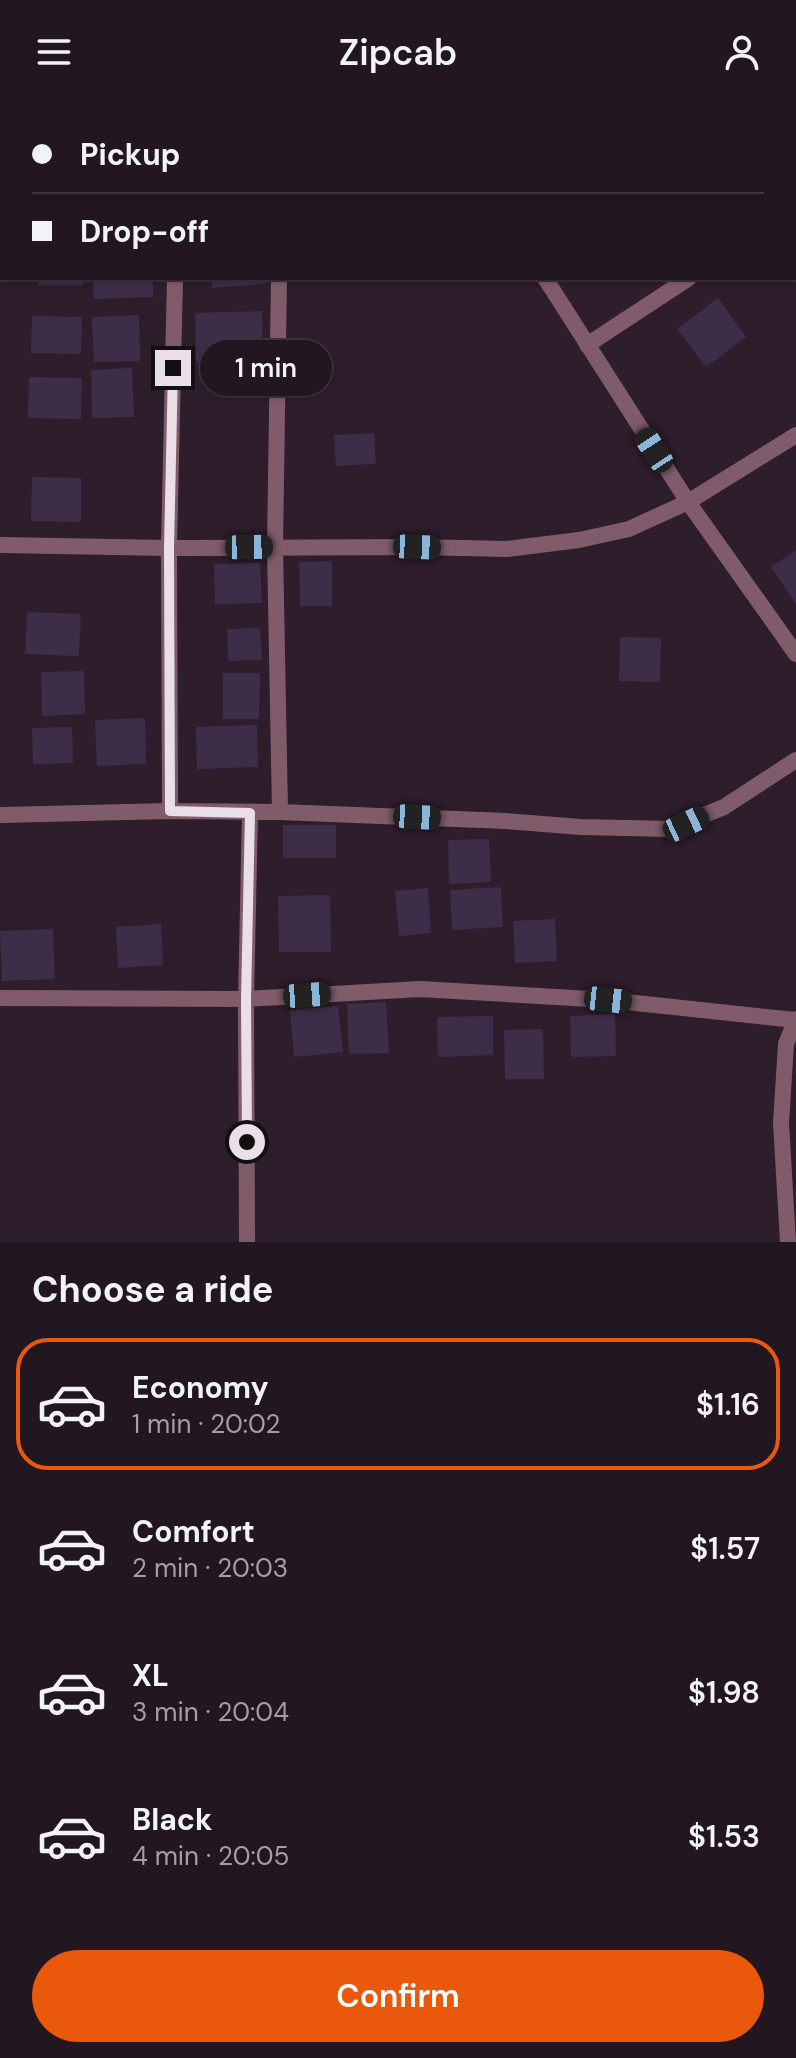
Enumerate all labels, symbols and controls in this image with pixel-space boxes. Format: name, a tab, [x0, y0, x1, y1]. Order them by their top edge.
text: Zipcab	[339, 29, 457, 76]
icon: menu	[32, 30, 76, 74]
icon: person	[720, 30, 764, 74]
text: Pickup	[80, 135, 180, 174]
text: Drop-off	[80, 212, 209, 251]
callout: 1 min	[201, 340, 333, 396]
route end	[155, 350, 191, 386]
text: 1 min	[235, 351, 297, 385]
car	[631, 423, 677, 477]
car	[393, 534, 441, 560]
car	[225, 535, 273, 559]
car	[659, 803, 713, 845]
car	[392, 804, 442, 830]
car	[282, 981, 332, 1009]
car	[583, 986, 633, 1014]
route start	[229, 1124, 265, 1160]
text: Choose a ride	[32, 1266, 273, 1313]
icon: car	[36, 1368, 108, 1440]
text: Economy	[132, 1368, 269, 1407]
text: $1.16	[696, 1385, 760, 1424]
text: 1 min · 20:02	[132, 1407, 281, 1441]
icon: car	[36, 1512, 108, 1584]
text: Comfort	[132, 1512, 255, 1551]
text: $1.57	[690, 1529, 760, 1568]
text: 2 min · 20:03	[132, 1551, 288, 1585]
icon: car	[36, 1656, 108, 1728]
text: XL	[132, 1656, 169, 1695]
text: $1.98	[688, 1673, 760, 1712]
text: 3 min · 20:04	[132, 1695, 289, 1729]
icon: car	[36, 1800, 108, 1872]
text: Black	[132, 1800, 212, 1839]
text: $1.53	[688, 1817, 760, 1856]
text: 4 min · 20:05	[132, 1839, 289, 1873]
button: Confirm	[32, 1950, 764, 2042]

